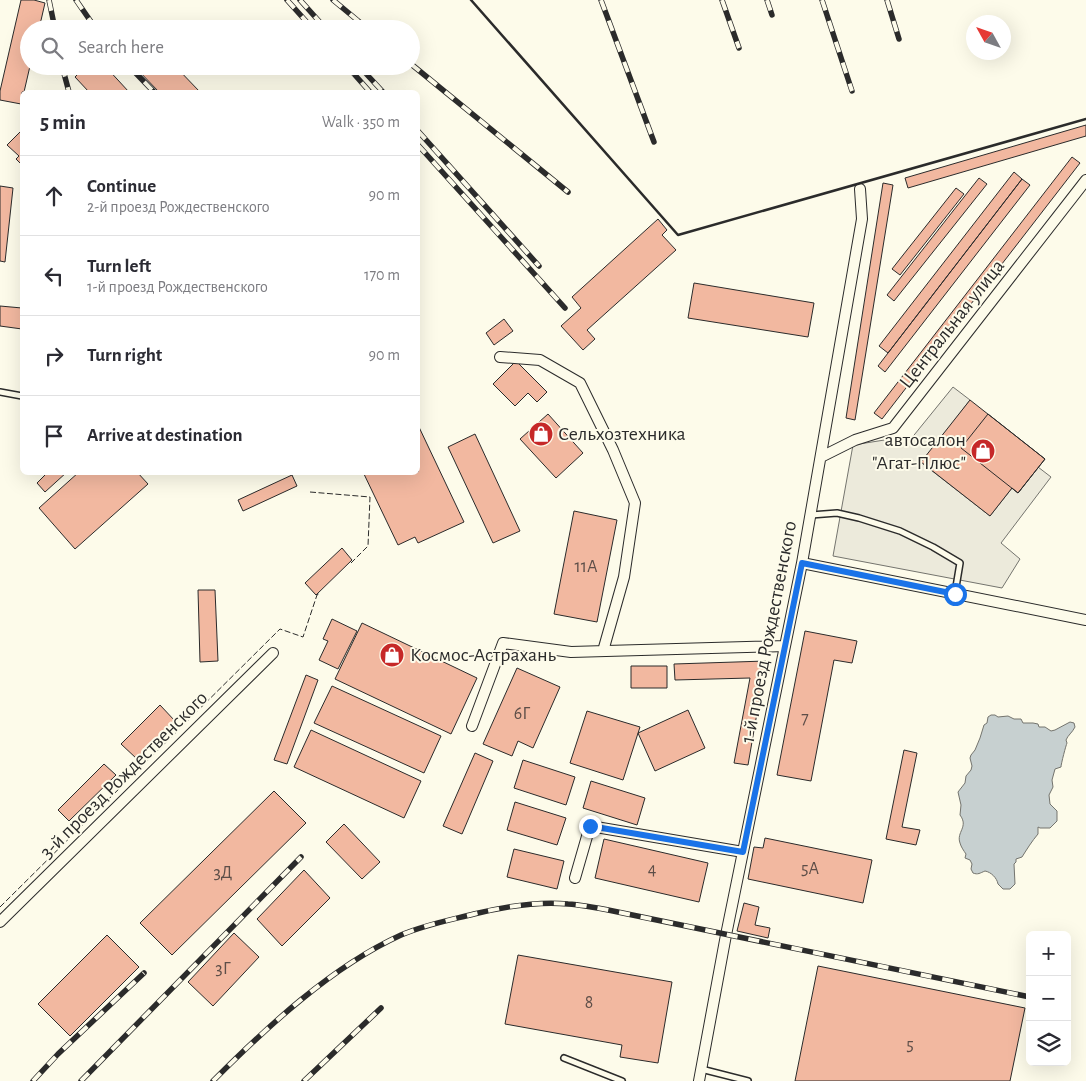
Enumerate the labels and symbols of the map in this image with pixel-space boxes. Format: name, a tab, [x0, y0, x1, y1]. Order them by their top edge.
north arrow	[966, 15, 1011, 60]
street label: Центральная улица	[896, 256, 1008, 392]
shop icon: Сельхозтехника	[528, 421, 554, 447]
place label: Сельхозтехника	[558, 424, 686, 444]
place label: автосалон "Агат-Плюс"	[872, 430, 966, 473]
shop icon: автосалон "Агат-Плюс"	[970, 438, 996, 464]
street label: 1-й проезд Рождественского	[738, 519, 800, 745]
house number: 11А	[575, 558, 598, 576]
route start	[944, 583, 967, 606]
shop icon: Космос-Астрахань	[379, 642, 405, 668]
place label: Космос-Астрахань	[410, 645, 556, 665]
street label: 3-й проезд Рождественского	[37, 688, 211, 862]
house number: 6Г	[514, 705, 530, 723]
house number: 7	[801, 710, 809, 728]
route end	[579, 815, 602, 838]
house number: 5А	[801, 860, 819, 878]
house number: 4	[648, 861, 657, 879]
house number: 3Д	[213, 864, 233, 882]
house number: 3Г	[215, 960, 231, 978]
house number: 8	[585, 994, 593, 1012]
house number: 5	[906, 1036, 914, 1054]

